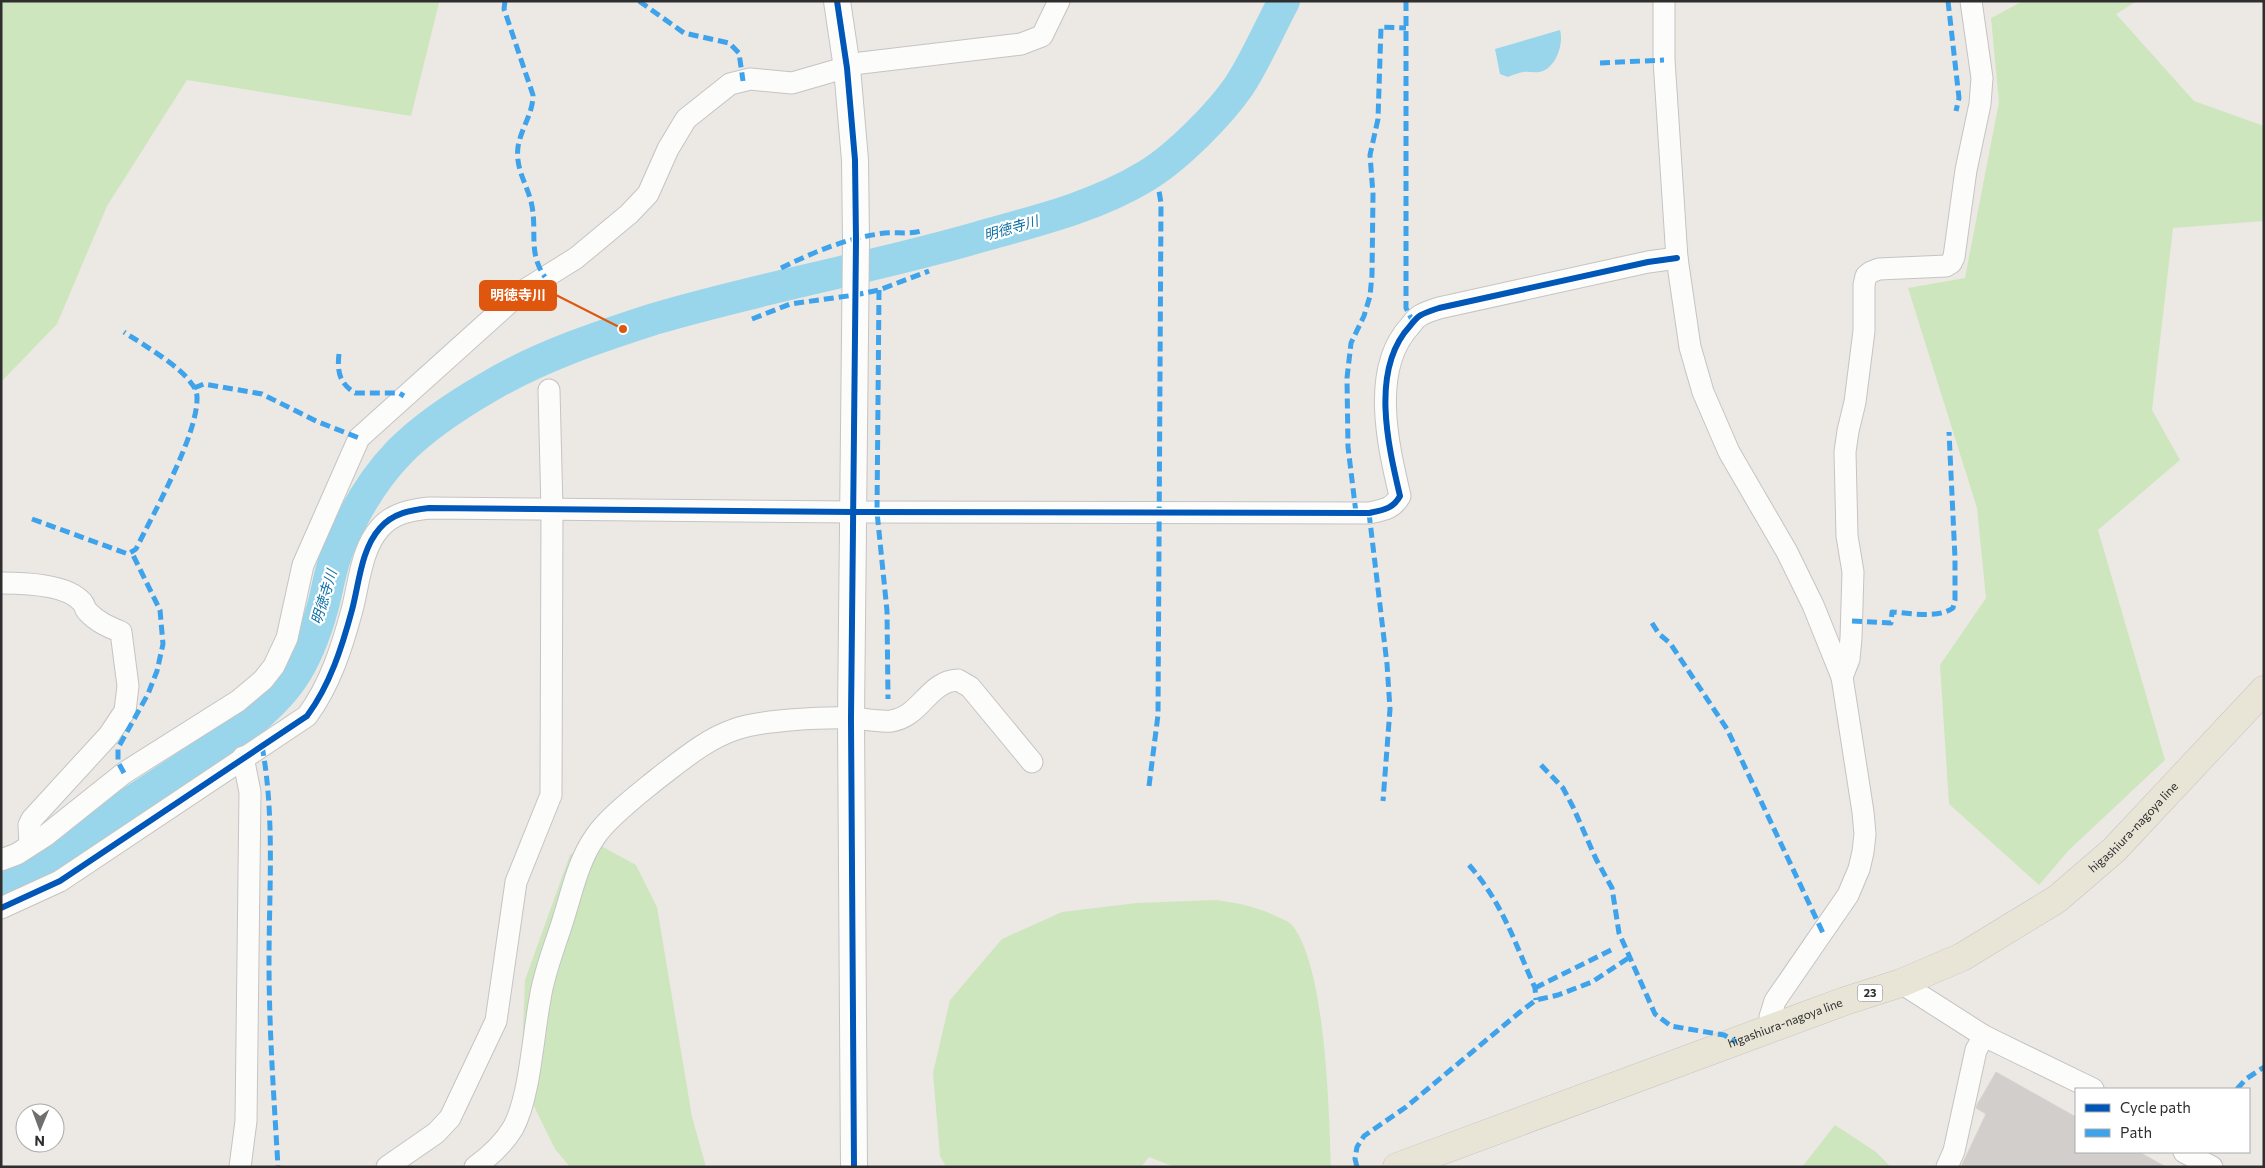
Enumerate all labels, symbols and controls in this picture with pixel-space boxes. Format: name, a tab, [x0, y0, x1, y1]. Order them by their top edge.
water label: 明徳寺川	[982, 211, 1042, 243]
callout: 明徳寺川	[480, 281, 556, 310]
text: 明徳寺川	[490, 286, 546, 303]
water label: 明徳寺川	[307, 566, 340, 626]
street label: higashiura-nagoya line	[2085, 779, 2180, 875]
road number: 23	[1858, 984, 1882, 1001]
street label: higashiura-nagoya line	[1725, 995, 1844, 1050]
legend	[2075, 1088, 2250, 1153]
text: Cycle path	[2120, 1098, 2191, 1116]
north arrow	[15, 1103, 65, 1153]
text: Path	[2120, 1123, 2152, 1141]
text: N	[34, 1133, 45, 1150]

